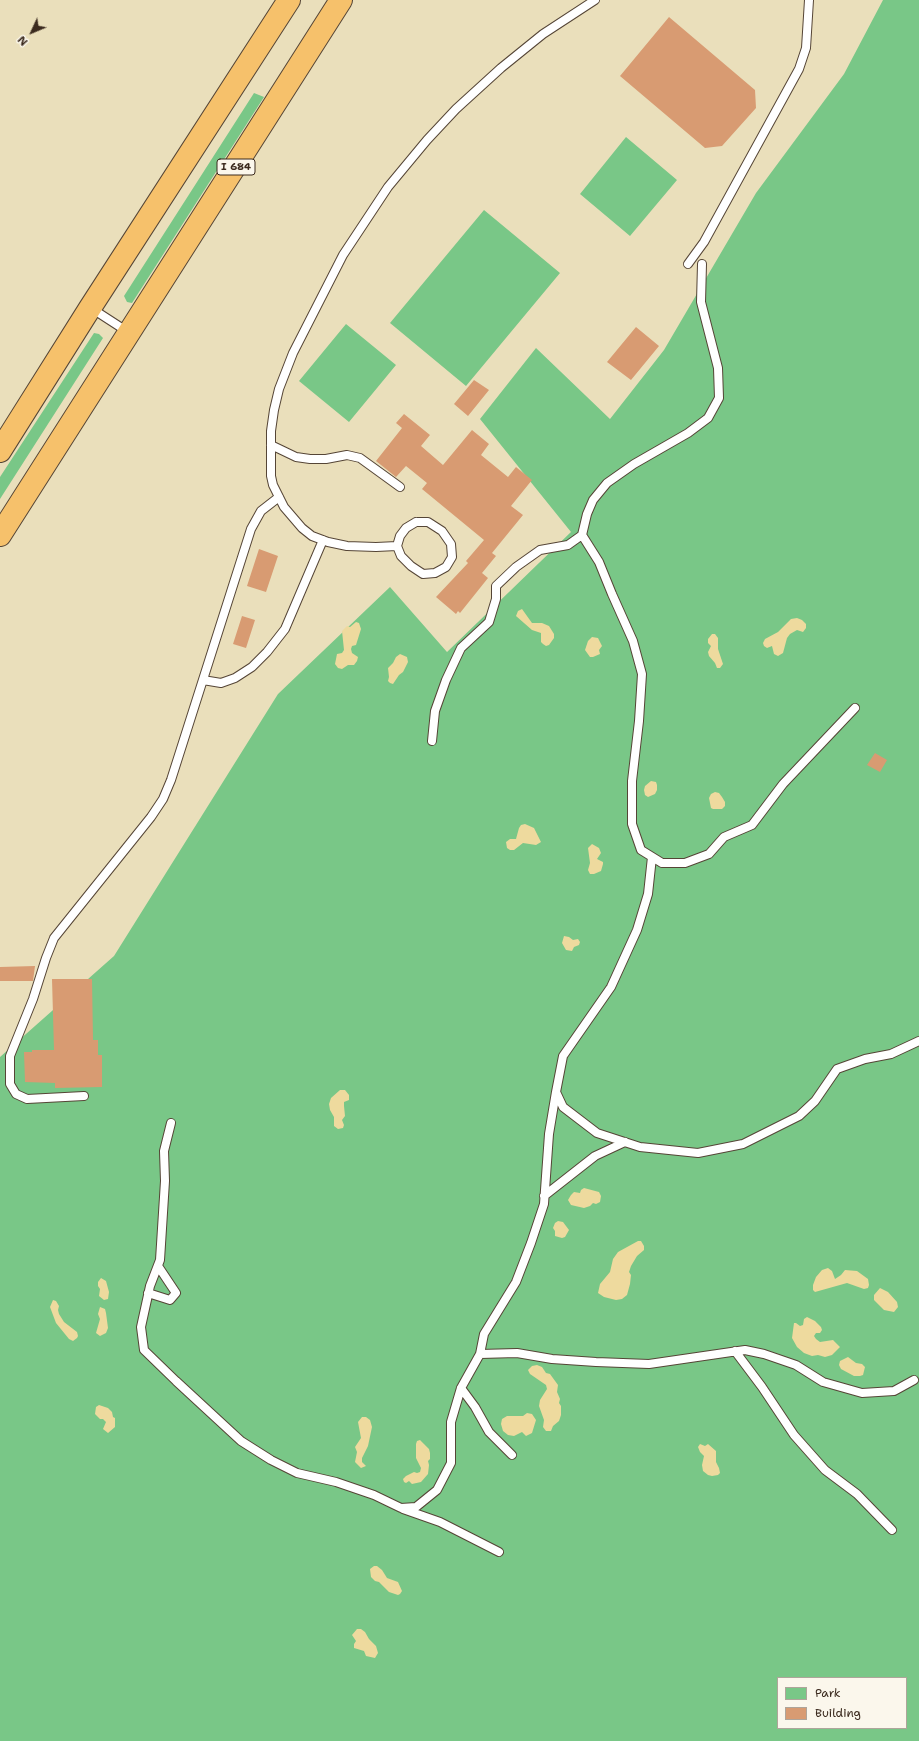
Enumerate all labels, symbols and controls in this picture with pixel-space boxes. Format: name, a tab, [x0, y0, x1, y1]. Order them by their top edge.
north arrow	[12, 12, 52, 52]
text: N	[15, 32, 31, 49]
road number: I 684	[217, 159, 255, 175]
legend	[777, 1677, 907, 1729]
text: Park	[815, 1685, 841, 1701]
text: Building	[815, 1705, 861, 1721]

